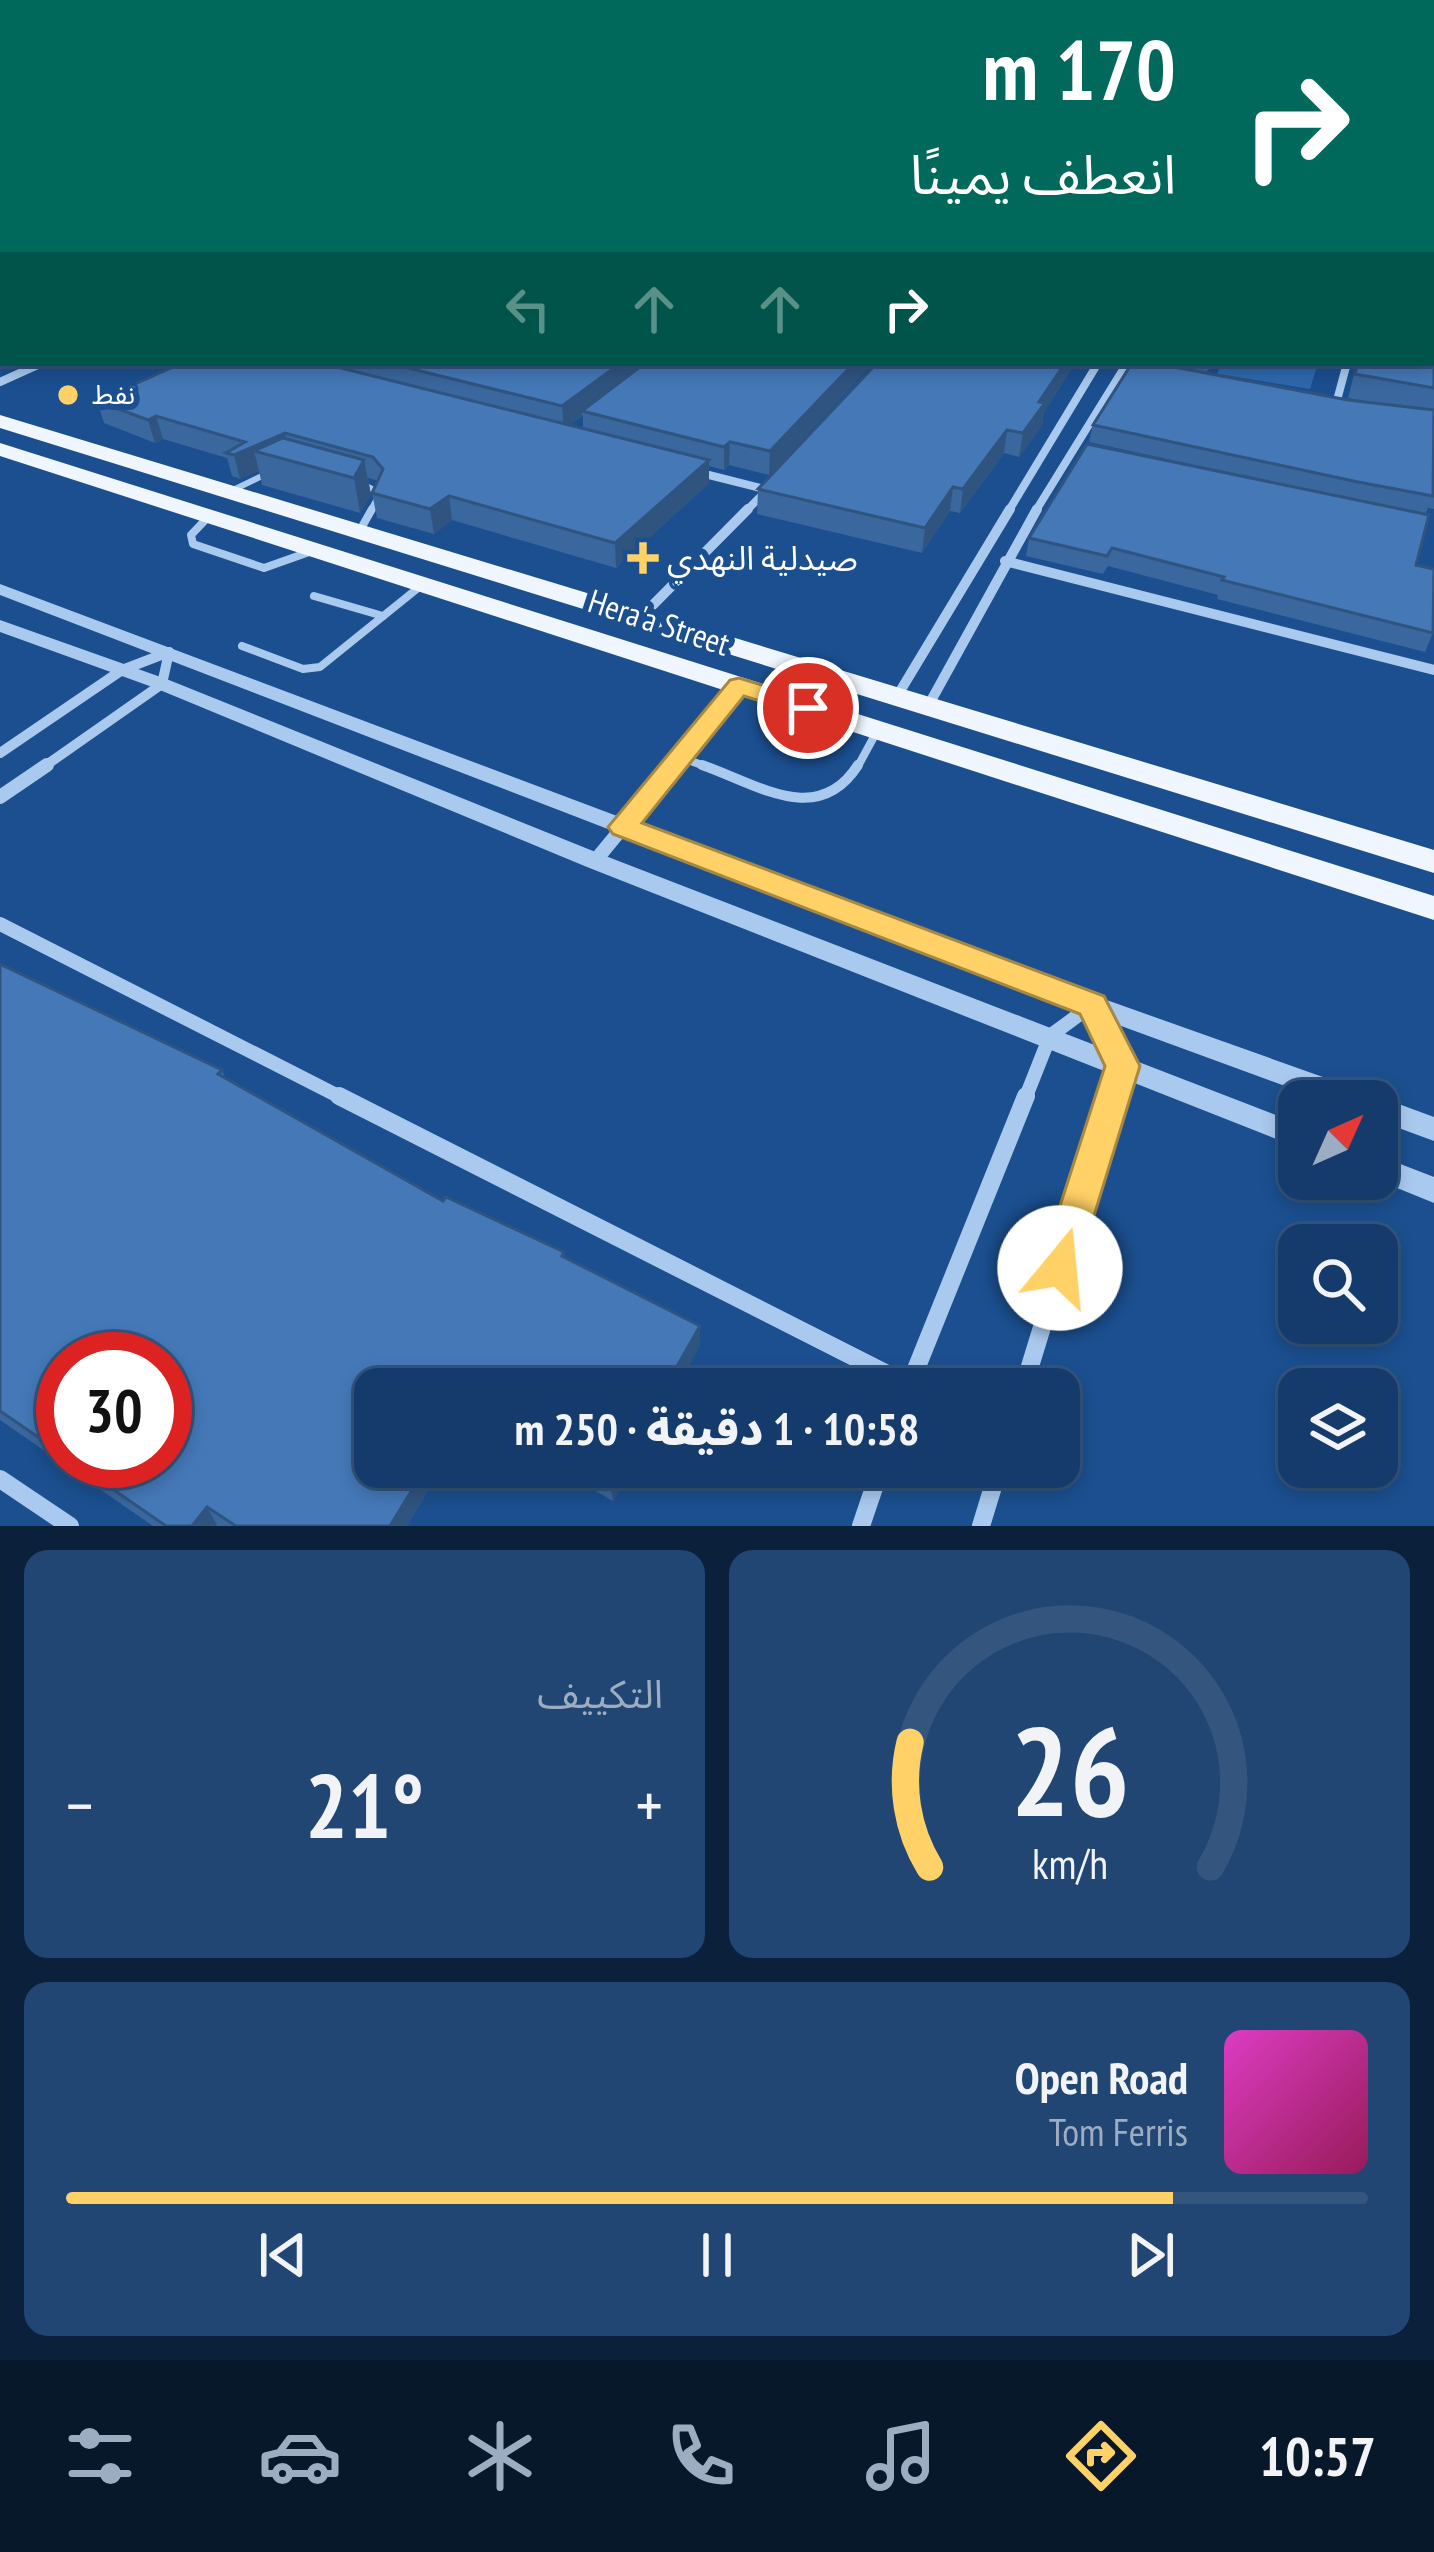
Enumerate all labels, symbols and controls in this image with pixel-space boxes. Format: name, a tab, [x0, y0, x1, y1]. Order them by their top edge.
text: 170 m	[983, 14, 1176, 123]
icon: right	[1218, 48, 1374, 204]
text: انعطف يمينًا	[910, 139, 1176, 209]
icon: left	[495, 276, 561, 342]
icon: ahead	[621, 276, 687, 342]
icon: ahead	[747, 276, 813, 342]
icon: right	[873, 276, 939, 342]
place label: نفط	[92, 377, 135, 411]
marker: نفط	[55, 382, 81, 408]
place label: صيدلية النهدي	[667, 536, 858, 584]
marker: صيدلية النهدي	[630, 545, 656, 571]
street label: Hera'a Street	[583, 579, 735, 665]
pin	[757, 657, 859, 759]
icon: arrive	[775, 675, 841, 741]
north arrow	[1278, 1080, 1398, 1200]
map controls	[1278, 1080, 1398, 1488]
position arrow	[997, 1205, 1123, 1331]
button: search	[1278, 1224, 1398, 1344]
speed limit sign: 30	[36, 1332, 192, 1488]
button: layers	[1278, 1368, 1398, 1488]
text: 10:58 · 1 دقيقة · 250 m	[514, 1399, 920, 1457]
text: التكييف	[537, 1668, 663, 1719]
text: 26	[1010, 1689, 1129, 1850]
text: 21°	[305, 1746, 424, 1863]
text: −	[66, 1762, 93, 1847]
text: +	[636, 1762, 663, 1847]
text: km/h	[1031, 1835, 1108, 1891]
text: Open Road	[1015, 2048, 1188, 2106]
text: Tom Ferris	[1049, 2106, 1188, 2157]
icon: previous	[250, 2222, 316, 2288]
icon: pause	[684, 2222, 750, 2288]
icon: next	[1118, 2222, 1184, 2288]
icon: filters	[58, 2414, 142, 2498]
icon: car	[258, 2414, 342, 2498]
icon: climate	[458, 2414, 542, 2498]
icon: phone	[659, 2414, 743, 2498]
icon: music	[859, 2414, 943, 2498]
icon: directions	[1059, 2414, 1143, 2498]
text: 10:57	[1259, 2421, 1376, 2491]

